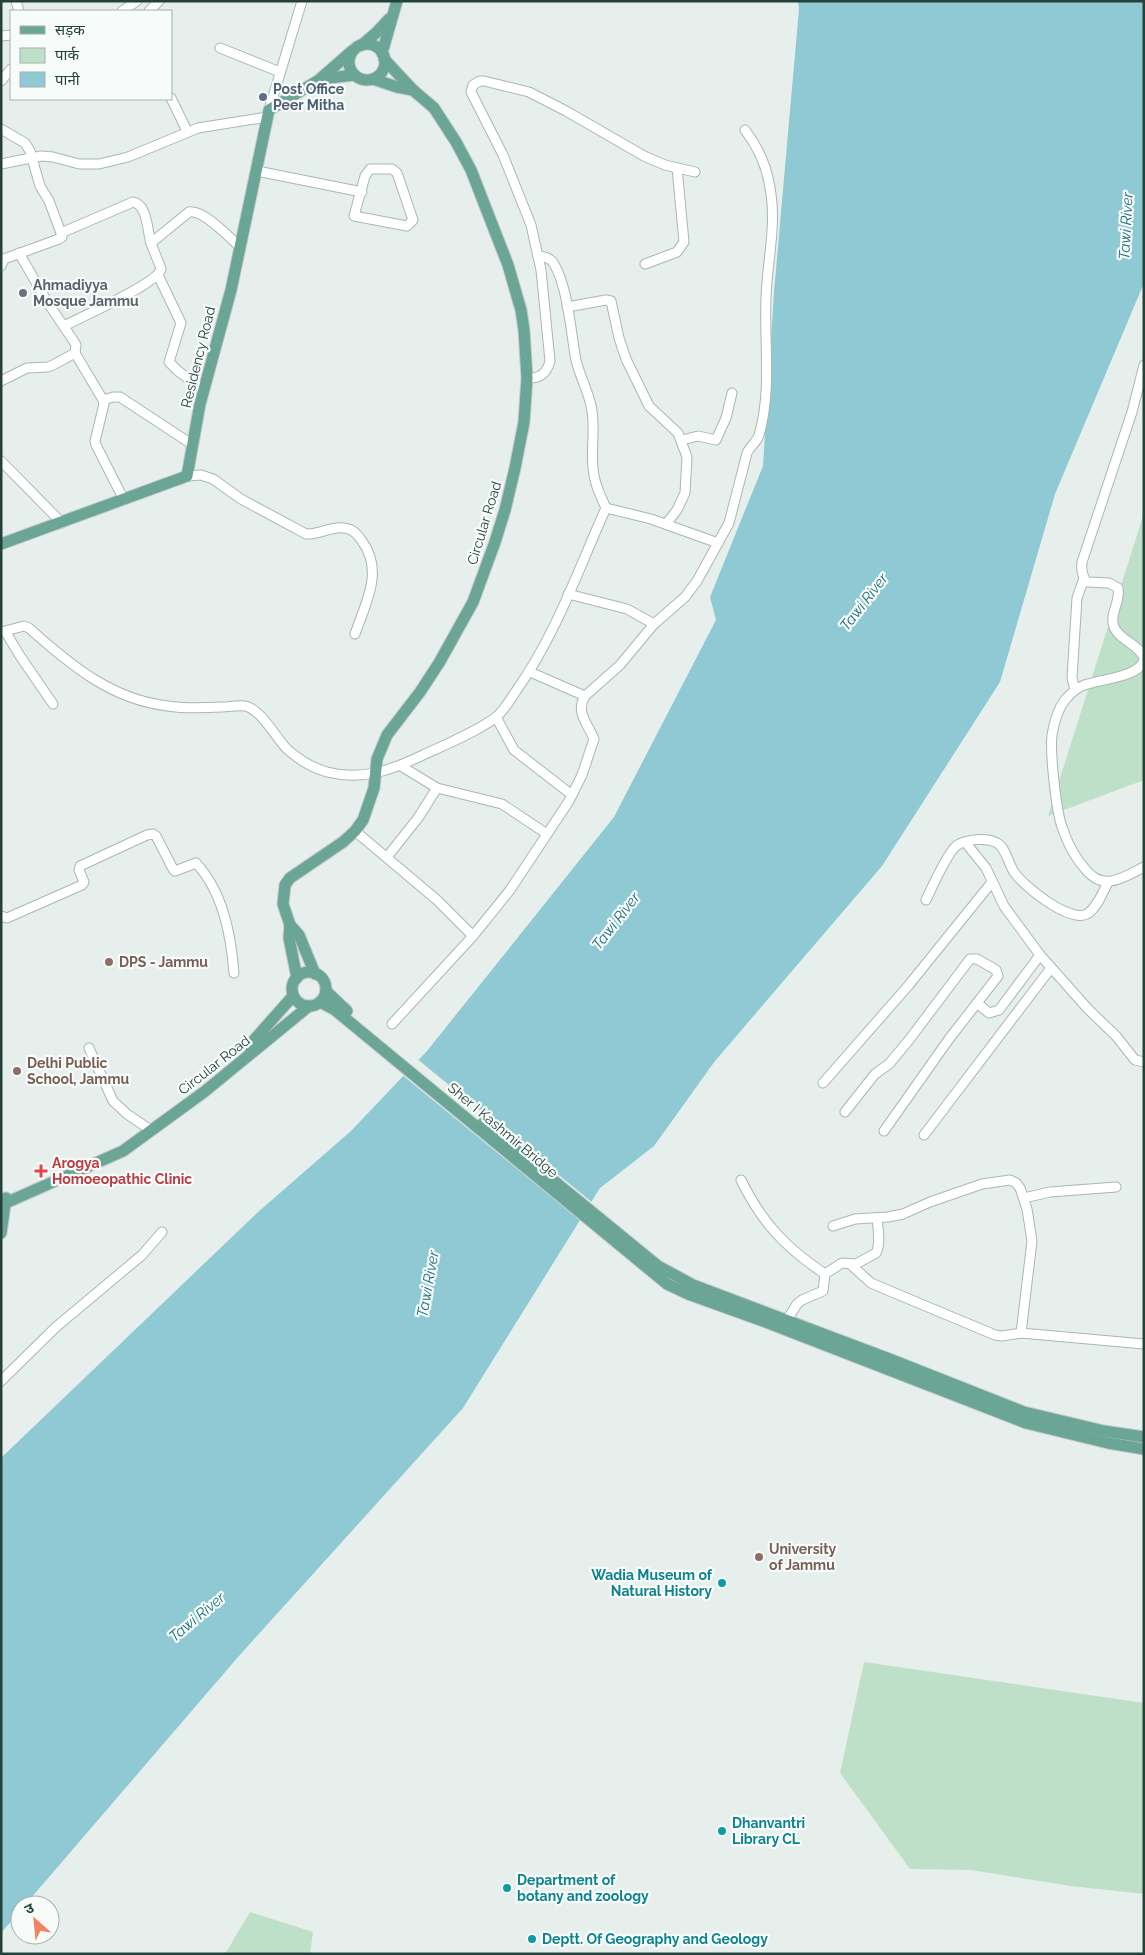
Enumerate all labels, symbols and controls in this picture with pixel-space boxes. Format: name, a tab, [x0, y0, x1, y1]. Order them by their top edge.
legend	[10, 10, 172, 100]
text: सड़क	[55, 21, 85, 39]
text: पार्क	[55, 46, 79, 64]
text: पानी	[55, 71, 81, 89]
place label: Post Office Peer Mitha	[273, 81, 345, 113]
marker: Post Office Peer Mitha	[257, 91, 269, 103]
water label: Tawi River	[1115, 191, 1137, 260]
place label: Ahmadiyya Mosque Jammu	[33, 277, 139, 309]
marker: Ahmadiyya Mosque Jammu	[17, 287, 29, 299]
street label: Residency Road	[178, 305, 218, 409]
street label: Circular Road	[464, 479, 504, 567]
water label: Tawi River	[836, 569, 892, 634]
water label: Tawi River	[588, 888, 644, 953]
place label: DPS - Jammu	[119, 954, 208, 970]
marker: DPS - Jammu	[103, 956, 115, 968]
street label: Circular Road	[175, 1032, 253, 1098]
place label: Delhi Public School, Jammu	[27, 1055, 129, 1087]
marker: Delhi Public School, Jammu	[11, 1065, 23, 1077]
street label: Sher I Kashmir Bridge	[445, 1079, 561, 1181]
place label: Arogya Homoeopathic Clinic	[52, 1155, 192, 1187]
marker: Arogya Homoeopathic Clinic	[34, 1164, 48, 1178]
water label: Tawi River	[413, 1248, 443, 1319]
place label: University of Jammu	[769, 1541, 836, 1573]
marker: University of Jammu	[753, 1551, 765, 1563]
place label: Wadia Museum of Natural History	[591, 1567, 713, 1599]
marker: Wadia Museum of Natural History	[716, 1577, 728, 1589]
water label: Tawi River	[165, 1588, 229, 1646]
place label: Dhanvantri Library CL	[732, 1815, 805, 1847]
marker: Dhanvantri Library CL	[716, 1825, 728, 1837]
place label: Department of botany and zoology	[517, 1872, 649, 1904]
marker: Department of botany and zoology	[501, 1882, 513, 1894]
north arrow	[10, 1895, 60, 1945]
text: उ	[22, 1899, 37, 1917]
place label: Deptt. Of Geography and Geology	[542, 1931, 768, 1947]
marker: Deptt. Of Geography and Geology	[526, 1933, 538, 1945]

